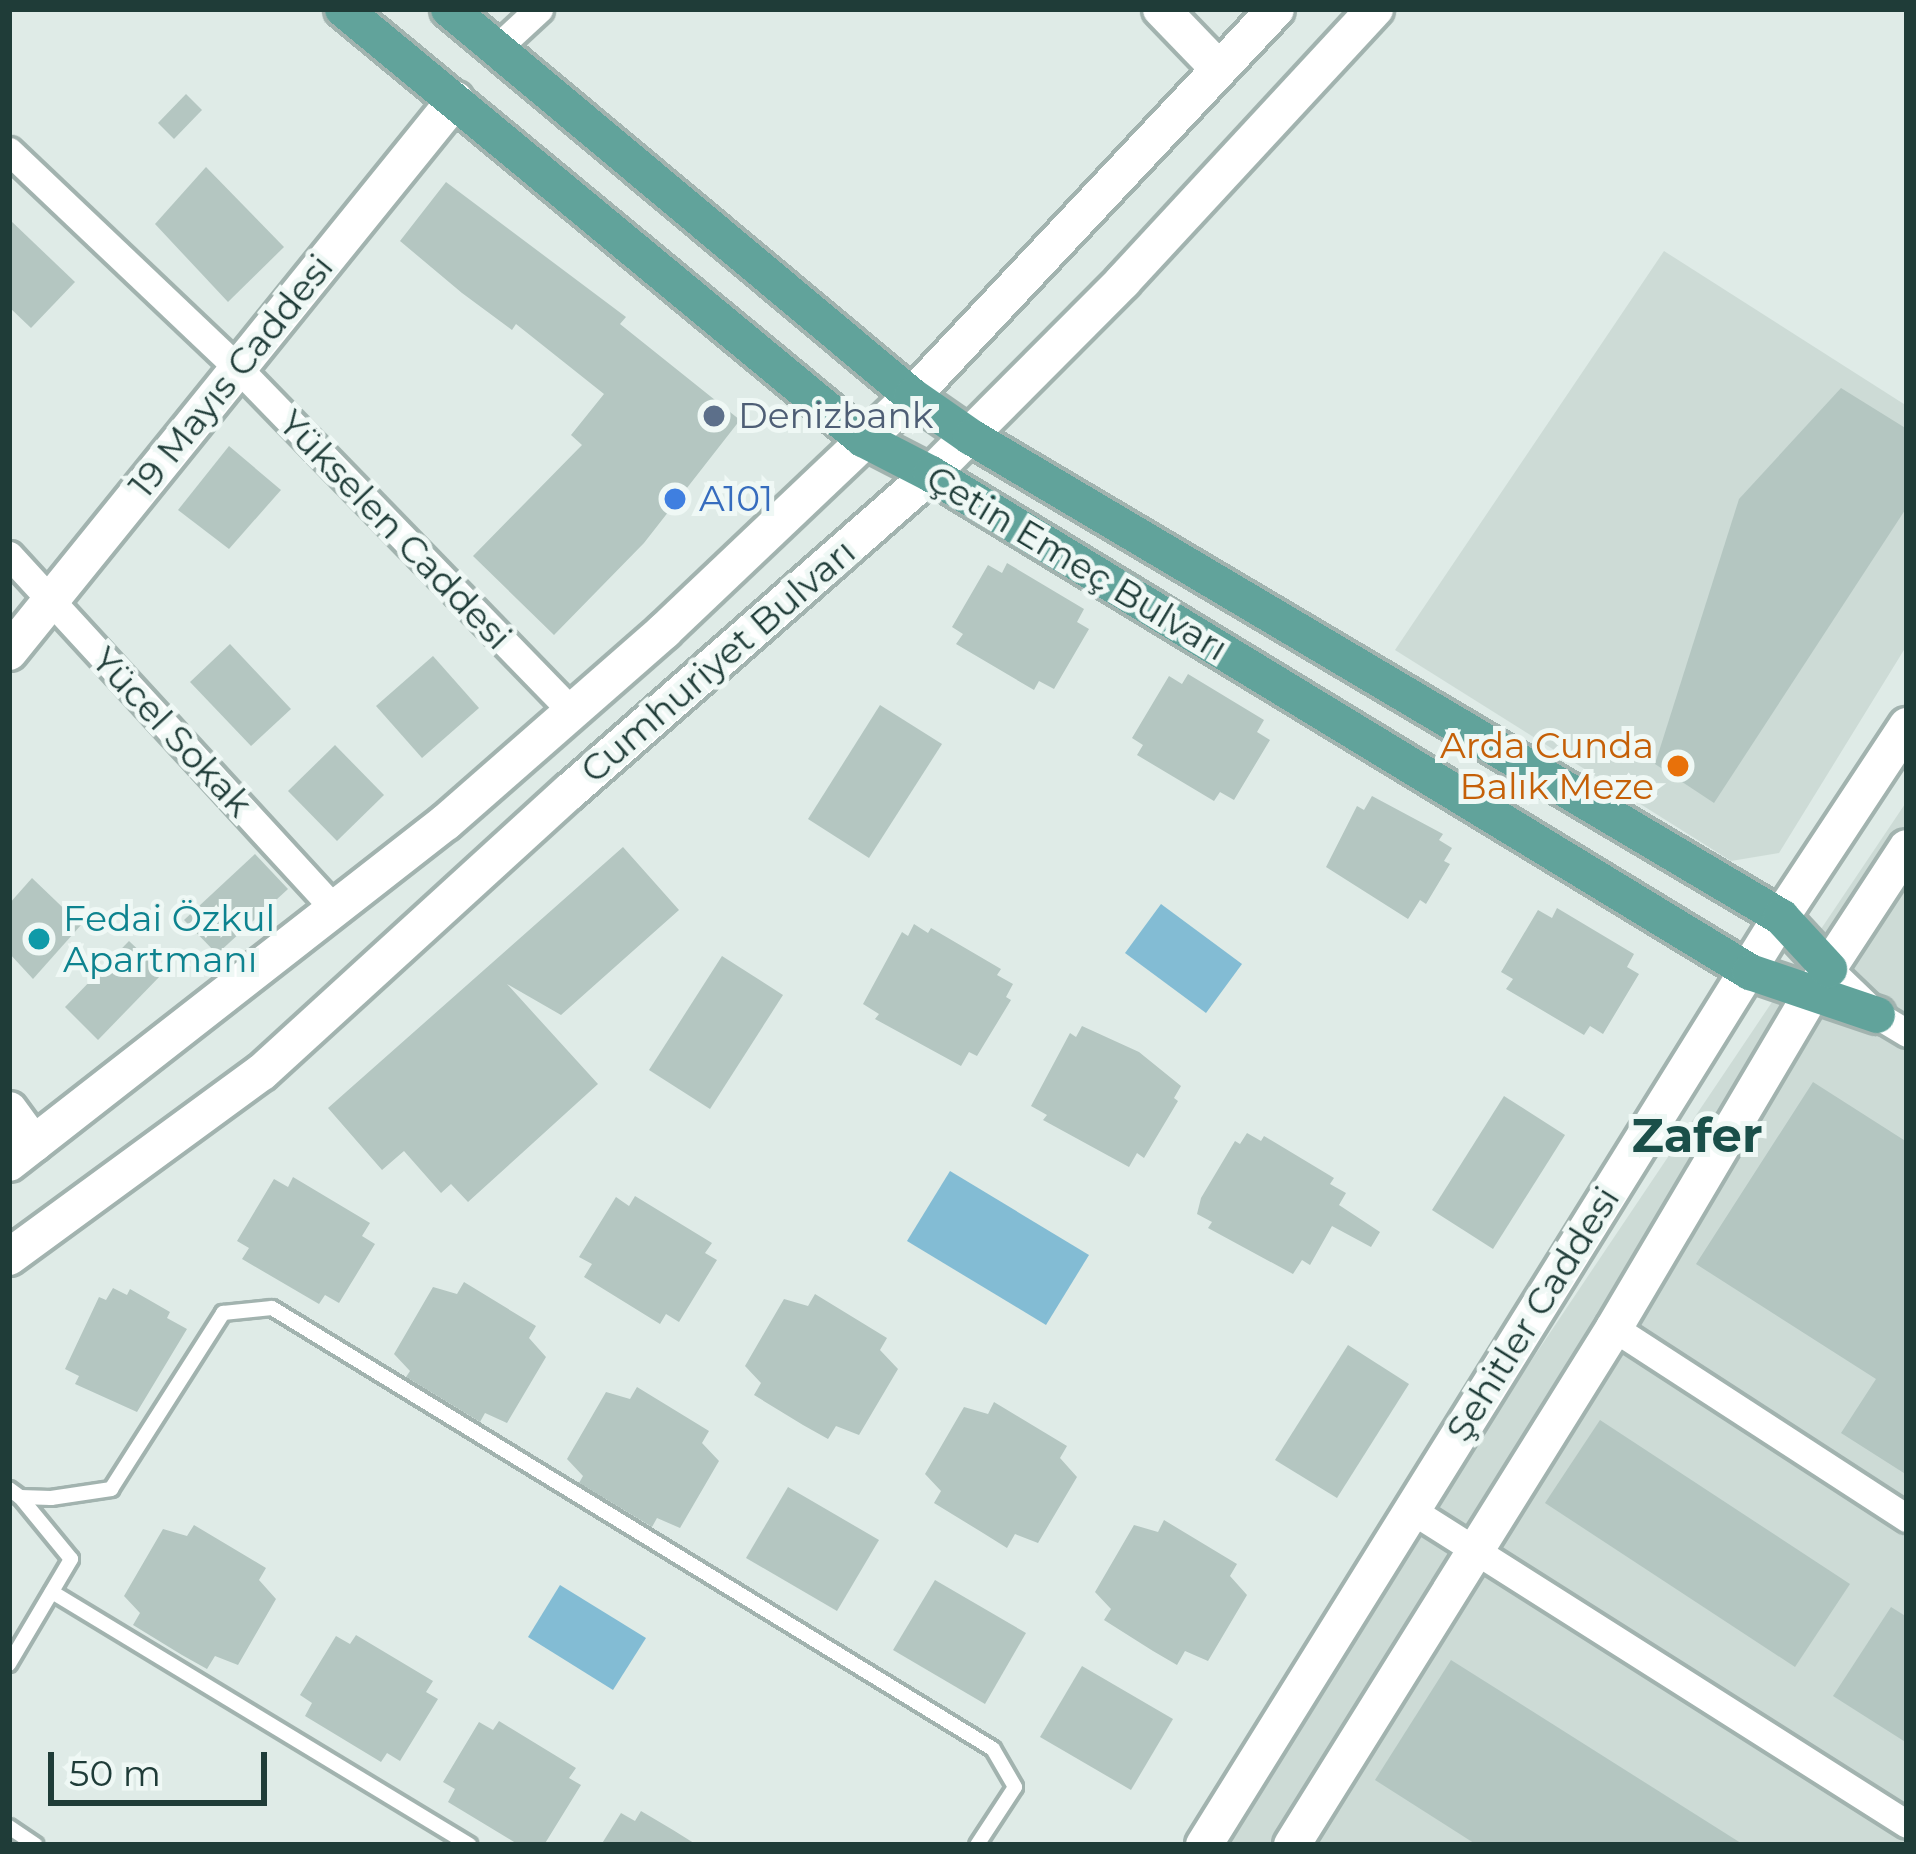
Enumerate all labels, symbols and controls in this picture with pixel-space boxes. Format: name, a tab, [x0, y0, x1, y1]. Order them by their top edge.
street label: 19 Mayıs Caddesi	[120, 246, 342, 506]
place label: Denizbank	[738, 394, 933, 438]
street label: Yükselen Caddesi	[270, 402, 520, 658]
marker: Denizbank	[701, 403, 727, 429]
street label: Çetin Emeç Bulvarı	[919, 456, 1235, 670]
place label: A101	[699, 477, 773, 521]
marker: A101	[662, 486, 688, 512]
street label: Cumhuriyet Bulvarı	[572, 530, 864, 792]
street label: Yücel Sokak	[83, 639, 261, 825]
place label: Arda Cunda Balık Meze	[1440, 723, 1654, 808]
marker: Arda Cunda Balık Meze	[1665, 753, 1691, 779]
place label: Fedai Özkul Apartmanı	[63, 896, 275, 981]
marker: Fedai Özkul Apartmanı	[26, 926, 52, 952]
district label: Zafer	[1631, 1107, 1763, 1165]
street label: Şehitler Caddesi	[1437, 1179, 1629, 1449]
scale bar	[54, 1728, 273, 1802]
text: 50 m	[69, 1751, 161, 1795]

